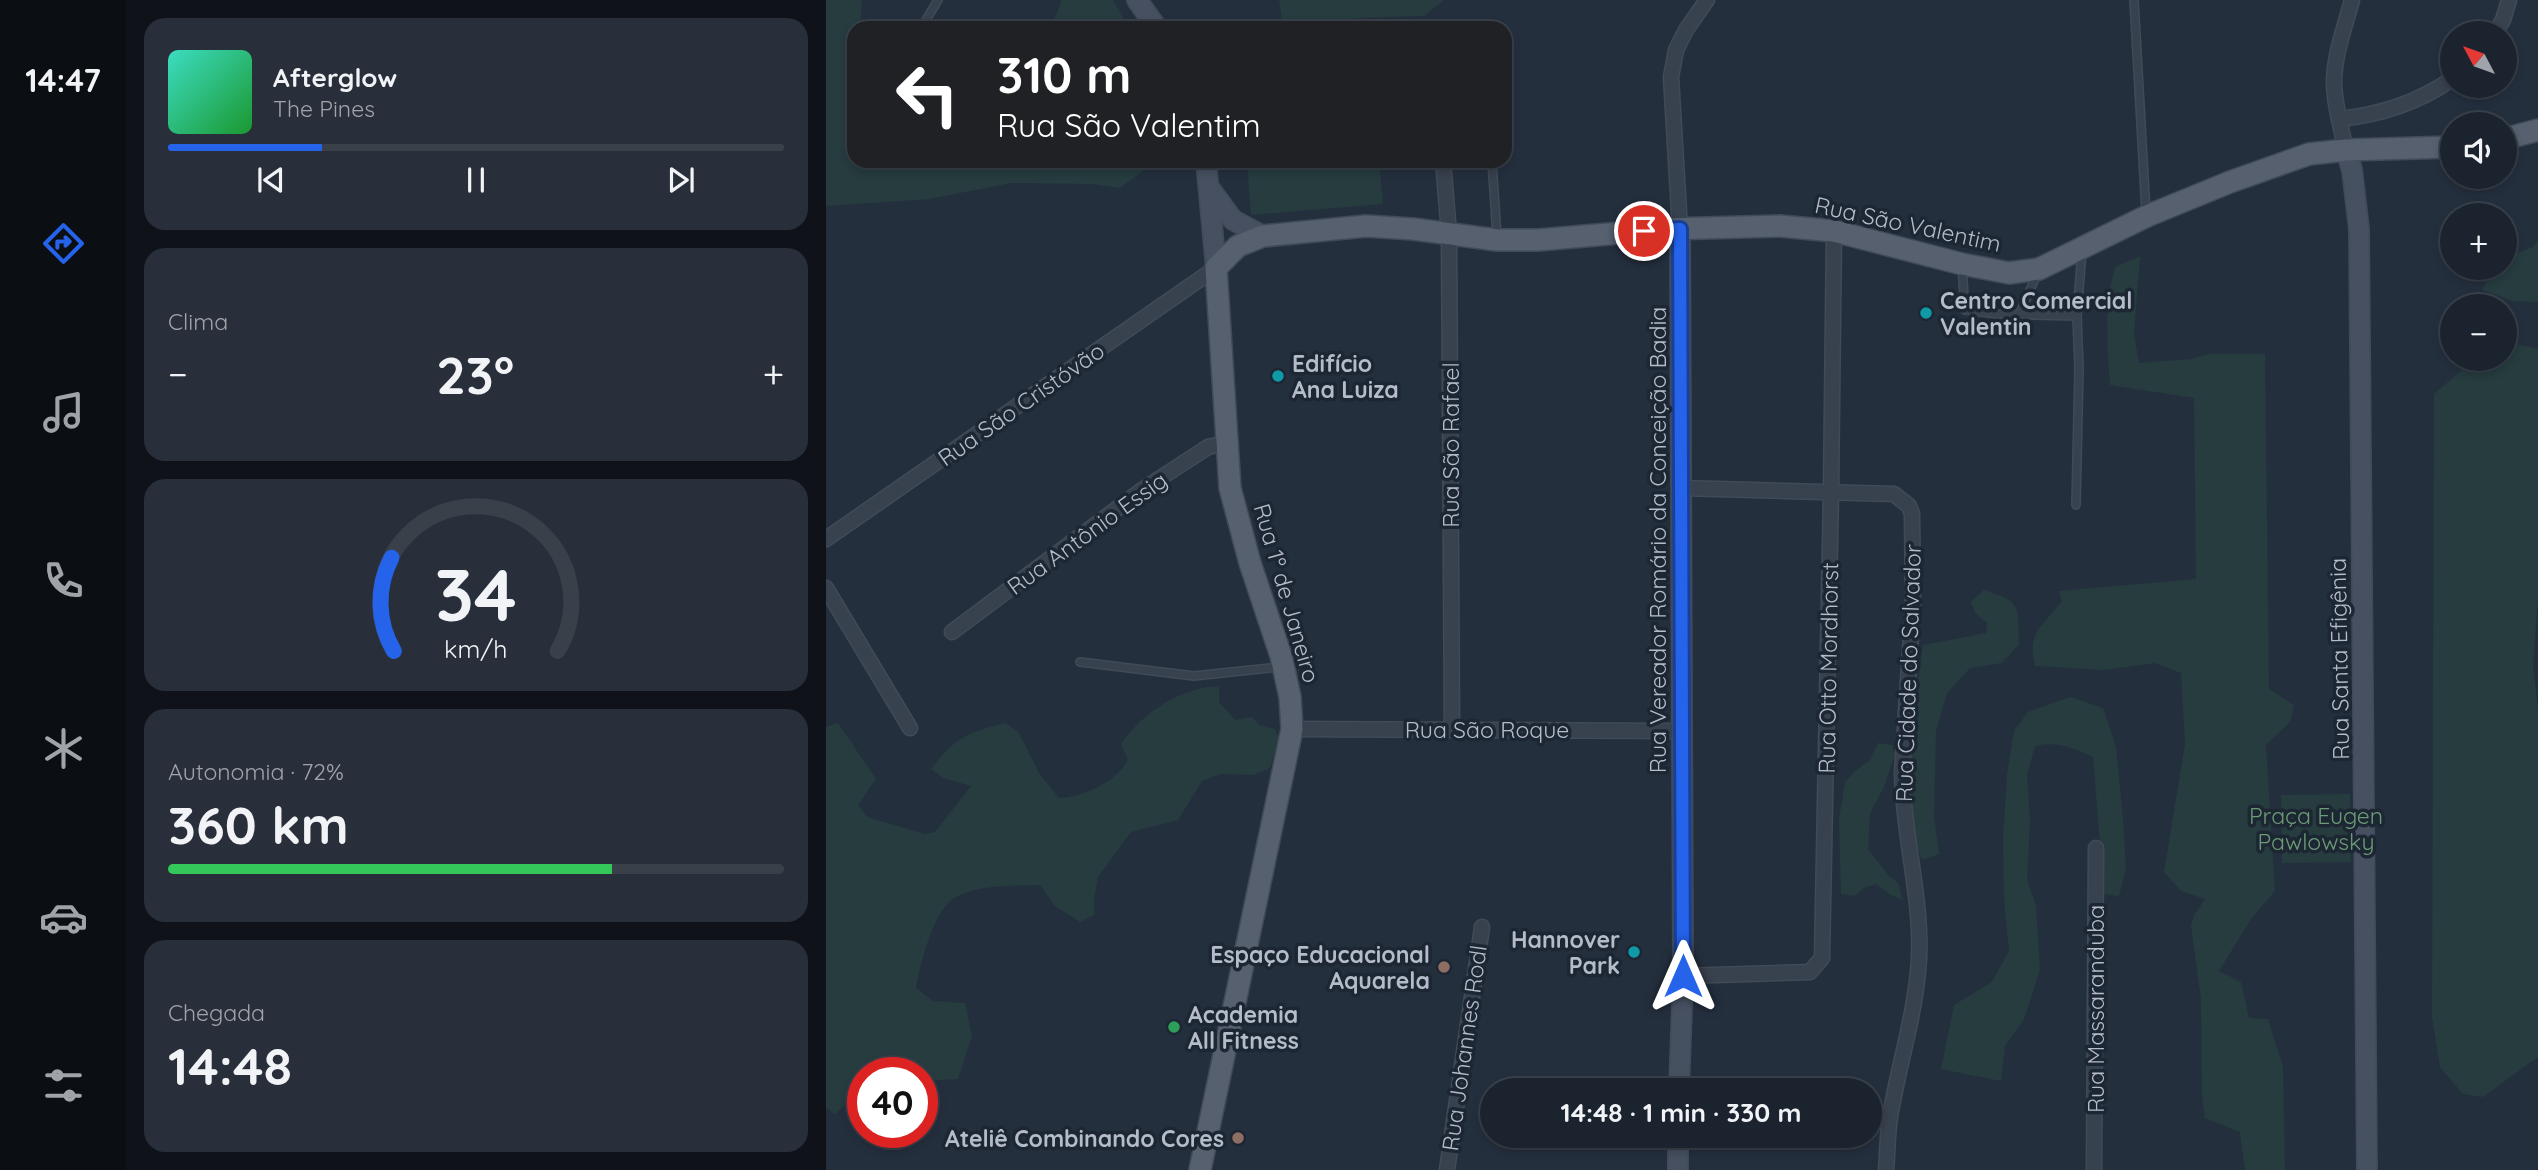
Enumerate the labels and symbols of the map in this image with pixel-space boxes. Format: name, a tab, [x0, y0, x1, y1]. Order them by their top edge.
north arrow	[2440, 21, 2516, 98]
street label: Rua São Valentim	[1812, 190, 2004, 258]
pin	[1614, 201, 1674, 261]
place label: Centro Comercial Valentin	[1940, 286, 2132, 341]
marker: Centro Comercial Valentin	[1918, 305, 1934, 321]
street label: Rua Vereador Romário da Conceição Badia	[1643, 307, 1672, 773]
street label: Rua São Cristóvão	[932, 336, 1110, 472]
place label: Edifício Ana Luiza	[1292, 349, 1399, 404]
street label: Rua São Rafael	[1436, 362, 1465, 528]
marker: Edifício Ana Luiza	[1270, 368, 1286, 384]
street label: Rua Antônio Essig	[1001, 465, 1173, 601]
street label: Rua 1º de Janeiro	[1248, 500, 1326, 686]
street label: Rua Cidade do Salvador	[1889, 543, 1927, 802]
street label: Rua Santa Efigênia	[2323, 558, 2355, 760]
street label: Rua Otto Mordhorst	[1812, 562, 1844, 774]
street label: Rua São Roque	[1405, 715, 1569, 744]
park label: Praça Eugen Pawlowsky	[2249, 801, 2383, 856]
street label: Rua Massaranduba	[2081, 905, 2110, 1113]
place label: Hannover Park	[1511, 925, 1620, 980]
position arrow	[1646, 939, 1720, 1013]
place label: Espaço Educacional Aquarela	[1210, 940, 1430, 995]
street label: Rua Johannes Rodl	[1435, 943, 1493, 1153]
marker: Hannover Park	[1626, 944, 1642, 960]
marker: Espaço Educacional Aquarela	[1436, 959, 1452, 975]
place label: Academia All Fitness	[1188, 1000, 1299, 1055]
marker: Academia All Fitness	[1166, 1019, 1182, 1035]
speed limit sign: 40	[847, 1057, 938, 1148]
place label: Ateliê Combinando Cores	[945, 1124, 1224, 1153]
marker: Ateliê Combinando Cores	[1230, 1130, 1246, 1146]

